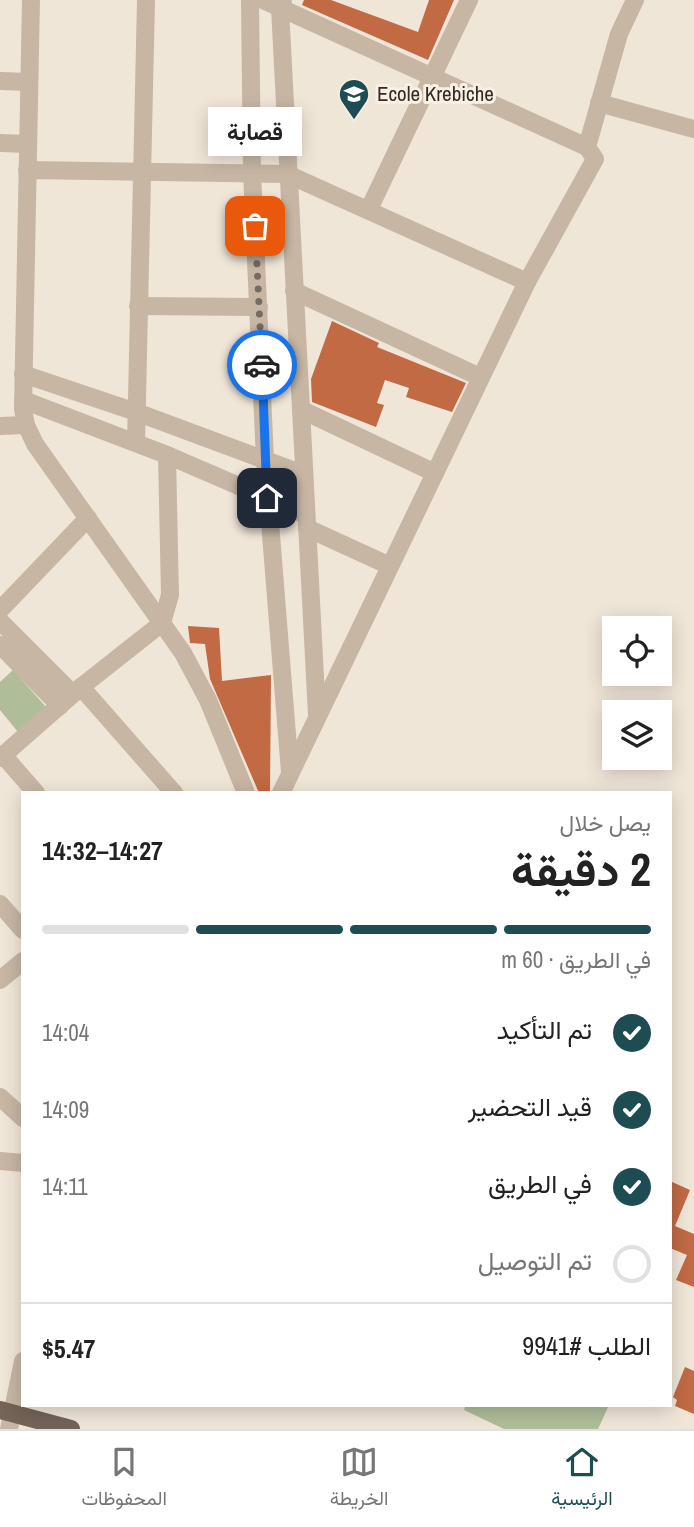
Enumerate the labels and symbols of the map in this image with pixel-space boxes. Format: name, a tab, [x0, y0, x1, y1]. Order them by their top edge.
school or university icon: Ecole Krebiche	[337, 77, 371, 121]
place label: Ecole Krebiche	[377, 79, 494, 108]
callout: قصابة	[208, 107, 302, 156]
pin	[225, 196, 285, 256]
courier	[227, 330, 297, 400]
pin	[237, 468, 297, 528]

